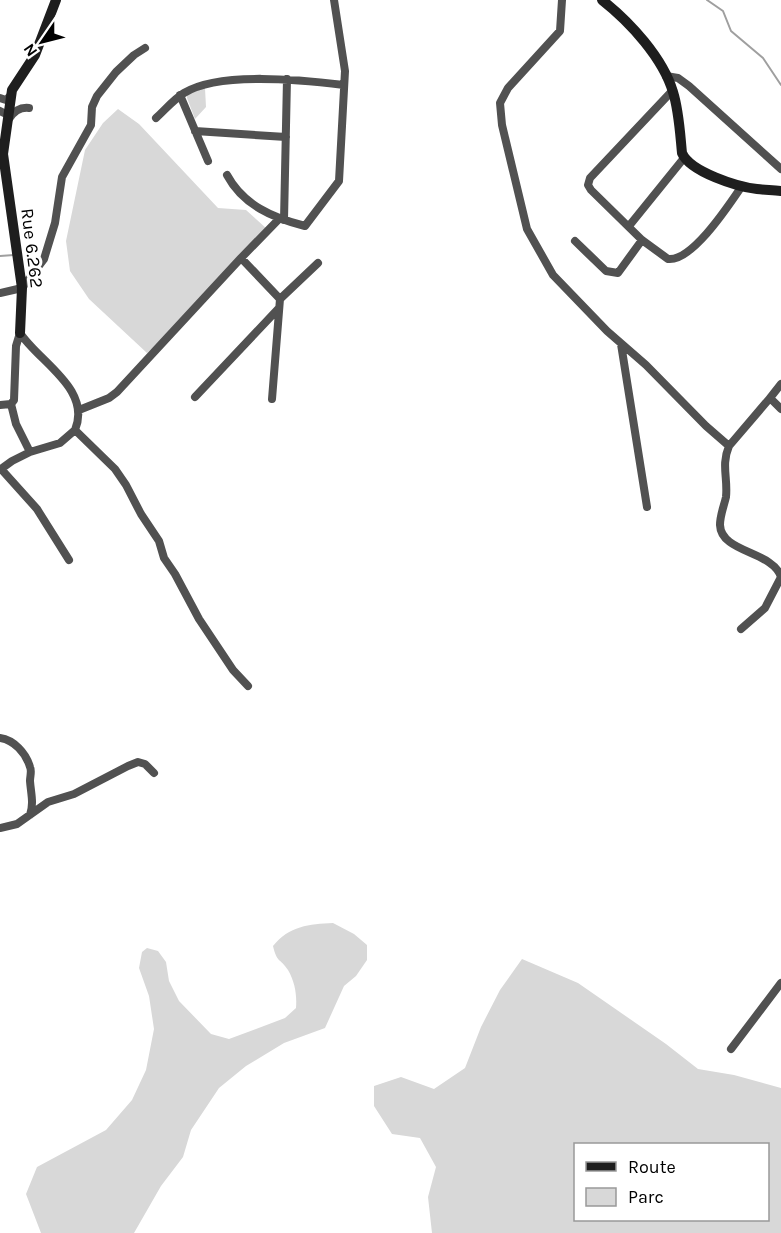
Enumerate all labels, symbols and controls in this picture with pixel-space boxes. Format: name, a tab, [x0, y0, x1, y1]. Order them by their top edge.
north arrow	[12, 12, 72, 72]
text: N	[19, 40, 41, 60]
street label: Rue 6.262	[16, 207, 48, 289]
legend	[574, 1143, 769, 1221]
text: Route	[628, 1156, 676, 1178]
text: Parc	[628, 1186, 664, 1208]

